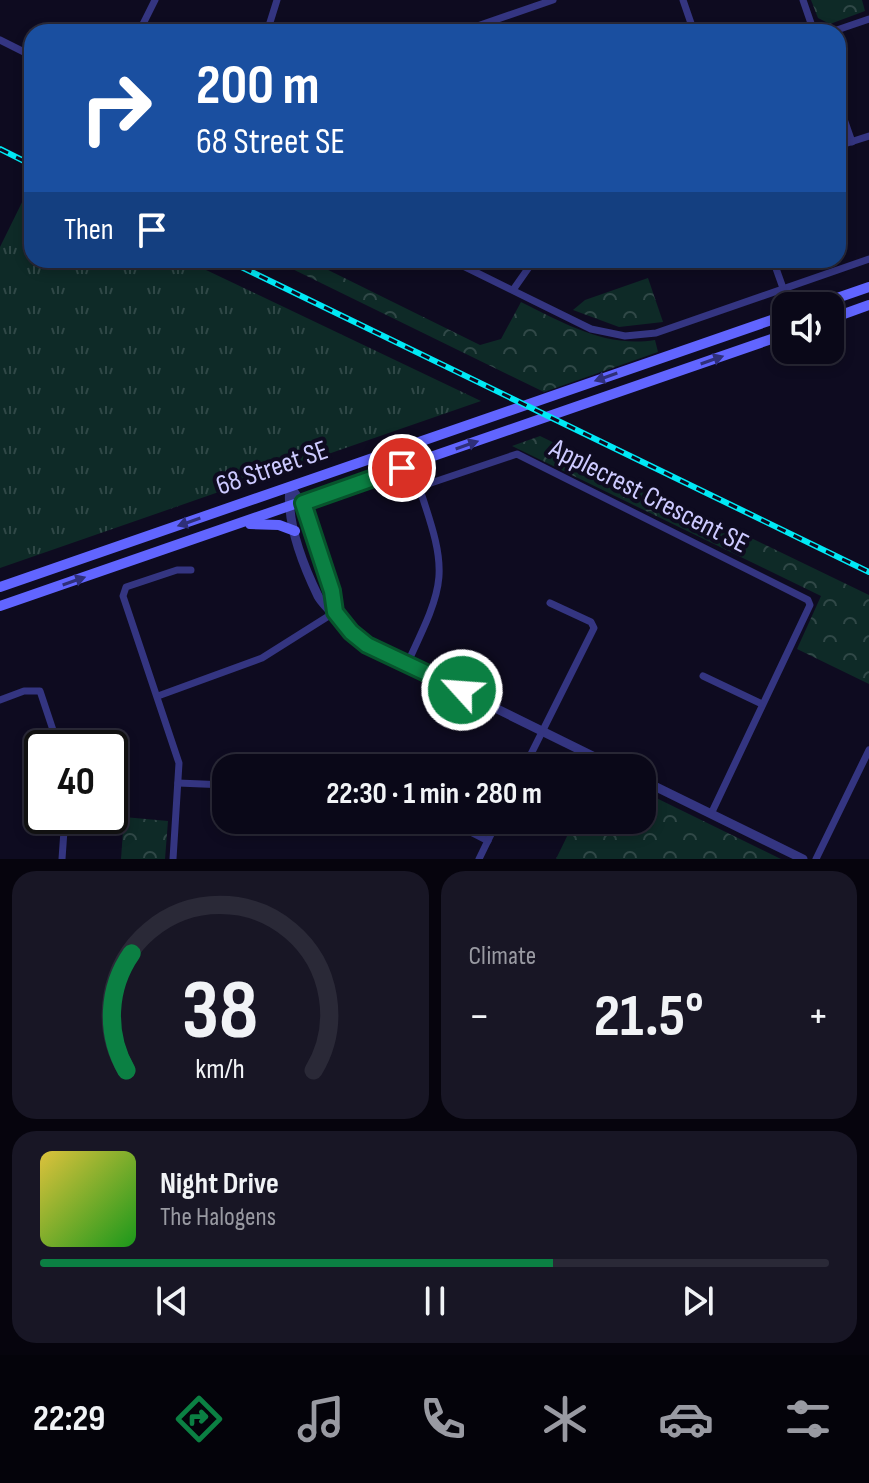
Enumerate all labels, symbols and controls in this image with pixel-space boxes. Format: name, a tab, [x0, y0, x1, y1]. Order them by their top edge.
text: 200 m	[196, 53, 320, 120]
icon: right	[64, 56, 168, 160]
text: 68 Street SE	[196, 121, 345, 164]
icon: arrive	[130, 208, 174, 252]
text: Then	[64, 212, 114, 248]
map controls	[772, 292, 844, 364]
button: sound	[772, 292, 844, 364]
one-way arrow	[701, 353, 725, 365]
one-way arrow	[594, 372, 618, 384]
street label: Applecrest Crescent SE	[543, 431, 754, 560]
street label: 68 Street SE	[212, 434, 332, 502]
pin	[368, 434, 436, 502]
one-way arrow	[455, 439, 479, 451]
icon: arrive	[380, 446, 424, 490]
one-way arrow	[177, 516, 201, 528]
one-way arrow	[62, 574, 86, 586]
position arrow	[420, 648, 504, 732]
speed limit sign: 40	[24, 730, 128, 834]
text: 22:30 · 1 min · 280 m	[326, 776, 542, 812]
text: Climate	[469, 941, 536, 972]
text: 38	[182, 962, 259, 1062]
text: 21.5°	[594, 981, 704, 1053]
text: −	[469, 990, 490, 1043]
text: +	[807, 990, 829, 1043]
text: km/h	[196, 1052, 245, 1087]
text: Night Drive	[160, 1166, 279, 1202]
text: The Halogens	[160, 1202, 276, 1233]
icon: previous	[150, 1279, 194, 1323]
icon: pause	[413, 1279, 457, 1323]
icon: next	[676, 1279, 720, 1323]
icon: directions	[171, 1391, 227, 1447]
icon: music	[293, 1391, 349, 1447]
icon: phone	[415, 1391, 471, 1447]
icon: climate	[537, 1391, 593, 1447]
icon: car	[658, 1391, 714, 1447]
icon: filters	[780, 1391, 836, 1447]
text: 22:29	[33, 1398, 105, 1441]

